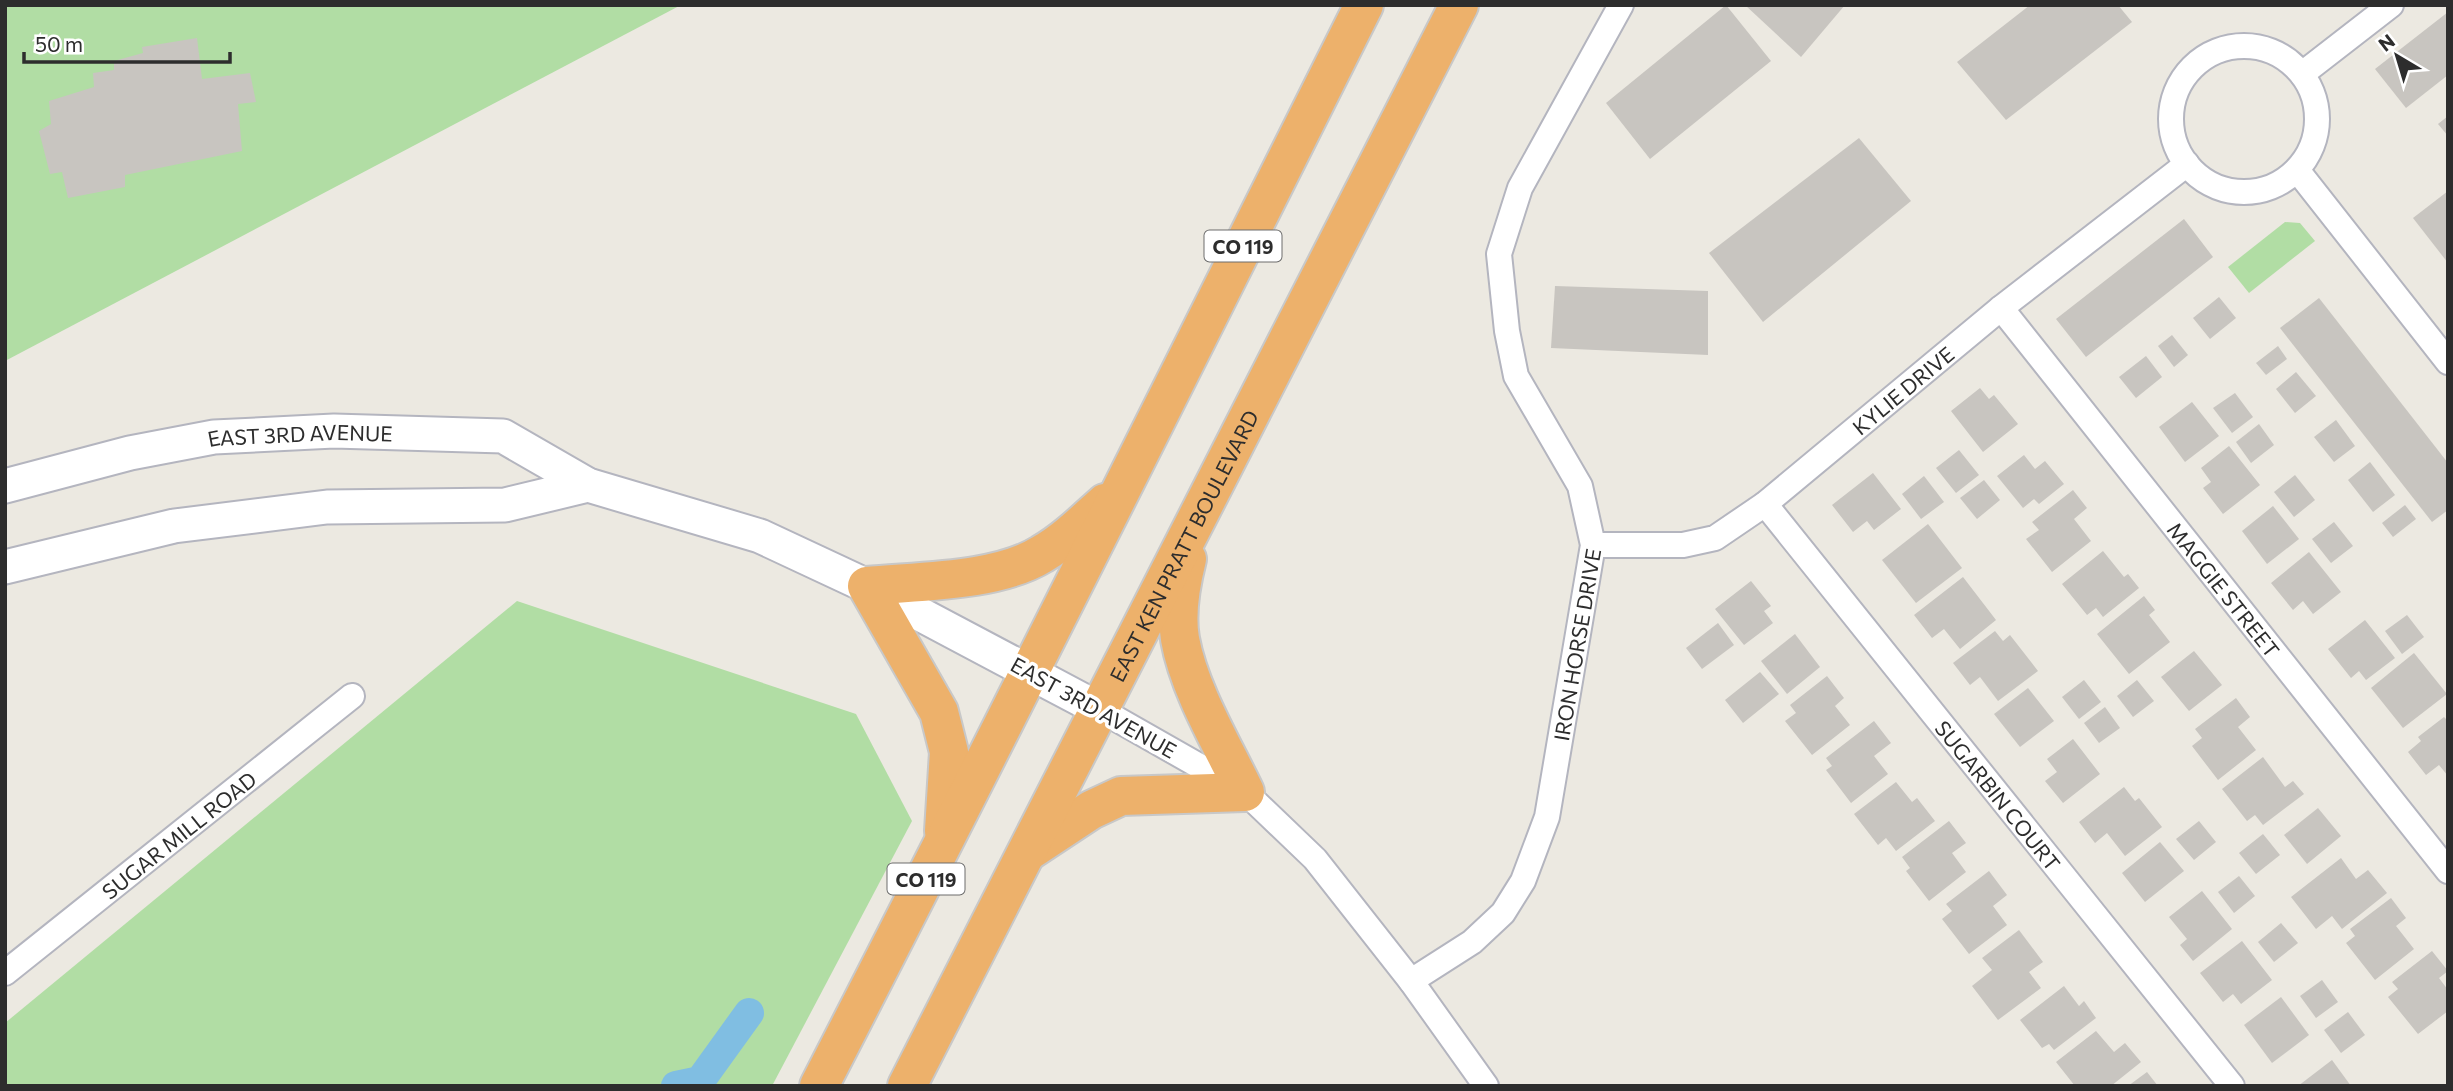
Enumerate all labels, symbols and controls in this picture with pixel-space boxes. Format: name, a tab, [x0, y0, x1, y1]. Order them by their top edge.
scale bar	[24, 21, 231, 65]
north arrow	[2362, 21, 2432, 91]
text: N	[2374, 29, 2399, 56]
text: 50 m	[35, 31, 83, 56]
road number: CO 119	[1204, 230, 1282, 262]
street label: KYLIE DRIVE	[1847, 340, 1958, 439]
street label: EAST KEN PRATT BOULEVARD	[1103, 406, 1263, 685]
street label: EAST 3RD AVENUE	[205, 418, 393, 451]
street label: MAGGIE STREET	[2163, 517, 2285, 662]
street label: IRON HORSE DRIVE	[1548, 546, 1605, 743]
street label: EAST 3RD AVENUE	[1007, 651, 1181, 763]
street label: SUGARBIN COURT	[1931, 715, 2066, 875]
street label: SUGAR MILL ROAD	[96, 765, 261, 904]
road number: CO 119	[888, 864, 964, 894]

